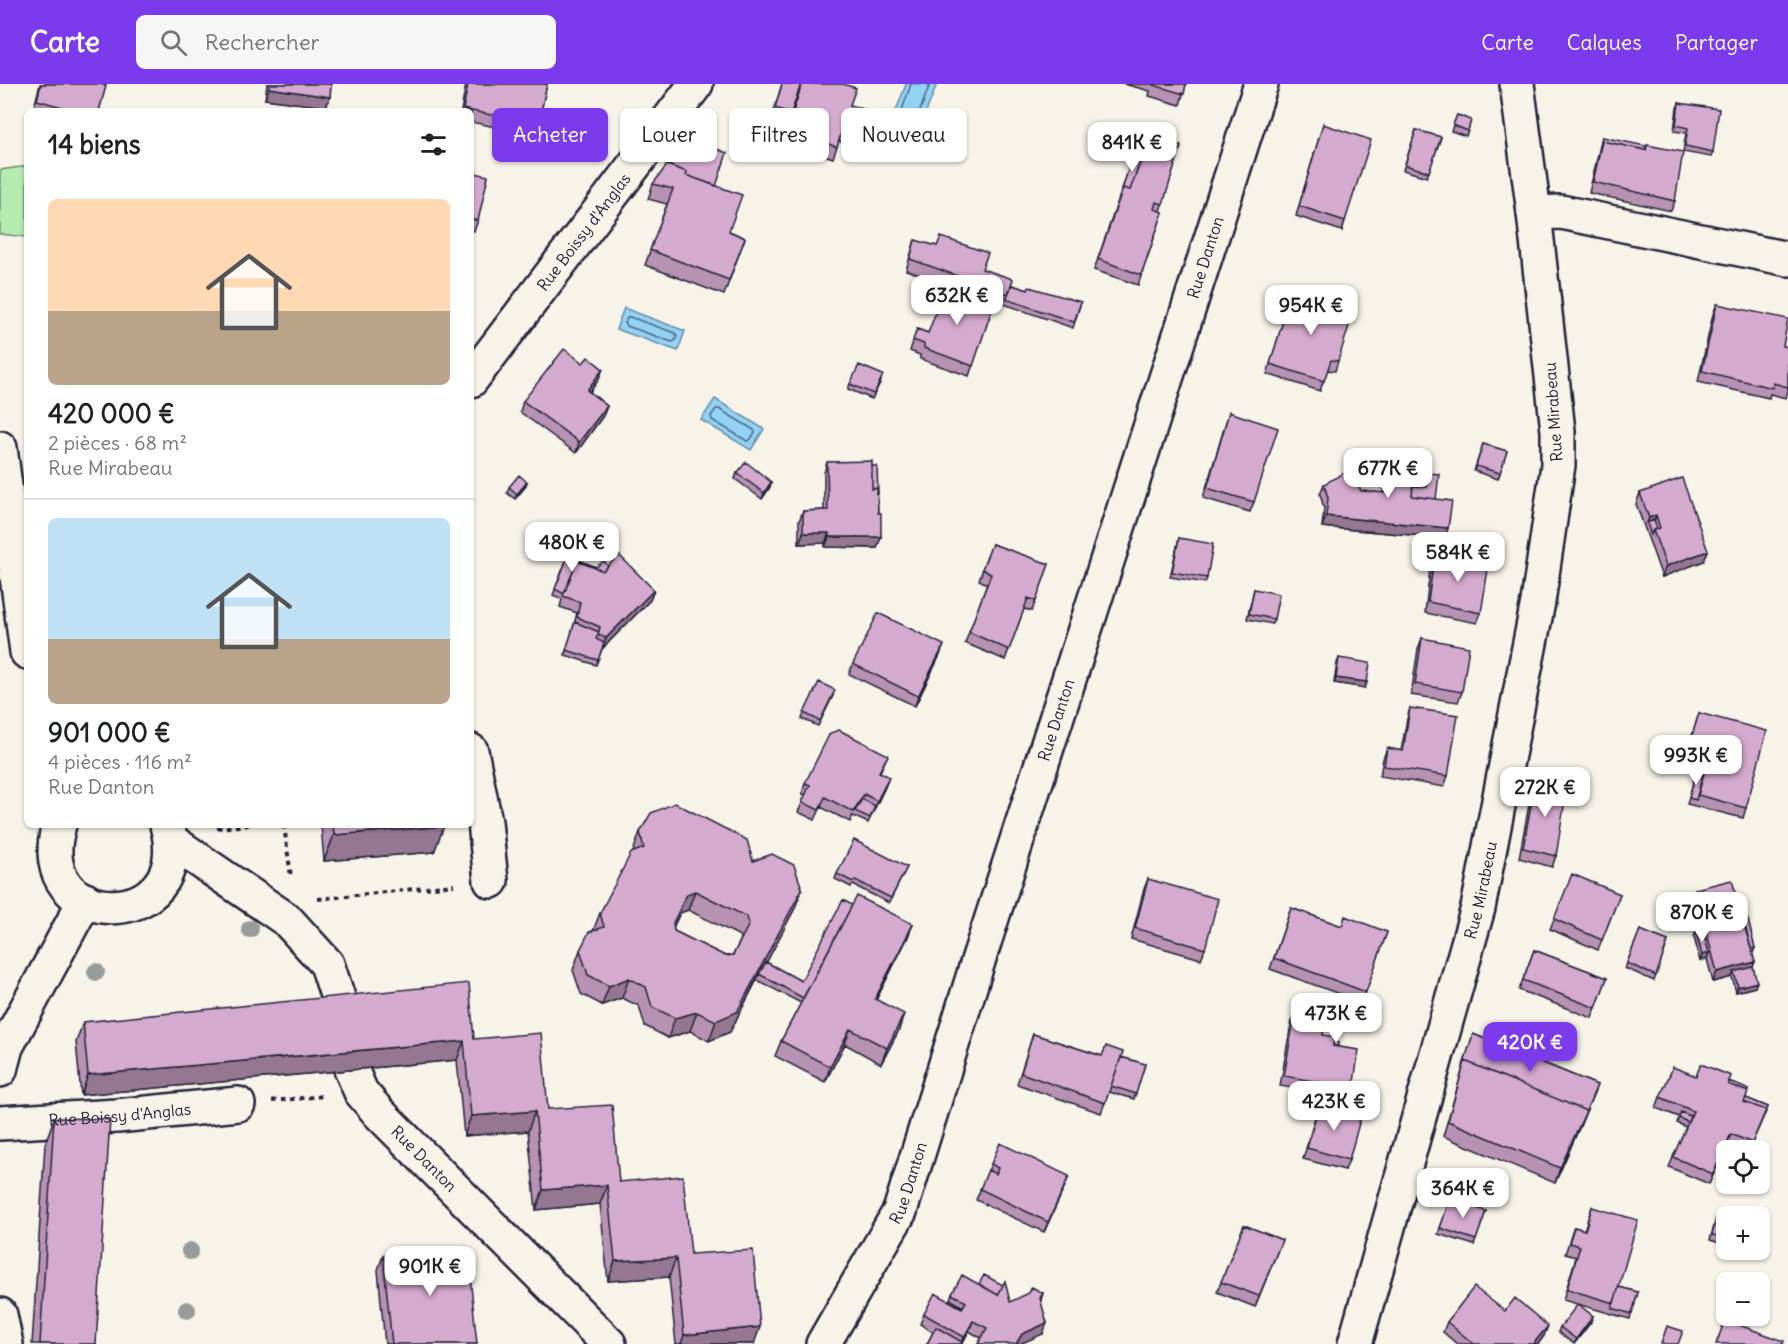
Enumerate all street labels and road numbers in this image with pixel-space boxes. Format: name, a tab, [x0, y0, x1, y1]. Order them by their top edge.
street label: Rue Boissy d'Anglas	[532, 169, 635, 295]
street label: Rue Danton	[1183, 214, 1228, 301]
street label: Rue Mirabeau	[1540, 362, 1566, 462]
street label: Rue Danton	[1033, 676, 1078, 763]
street label: Rue Mirabeau	[1460, 840, 1501, 941]
street label: Rue Boissy d'Anglas	[48, 1099, 192, 1130]
street label: Rue Danton	[387, 1121, 461, 1196]
street label: Rue Danton	[885, 1139, 931, 1227]

